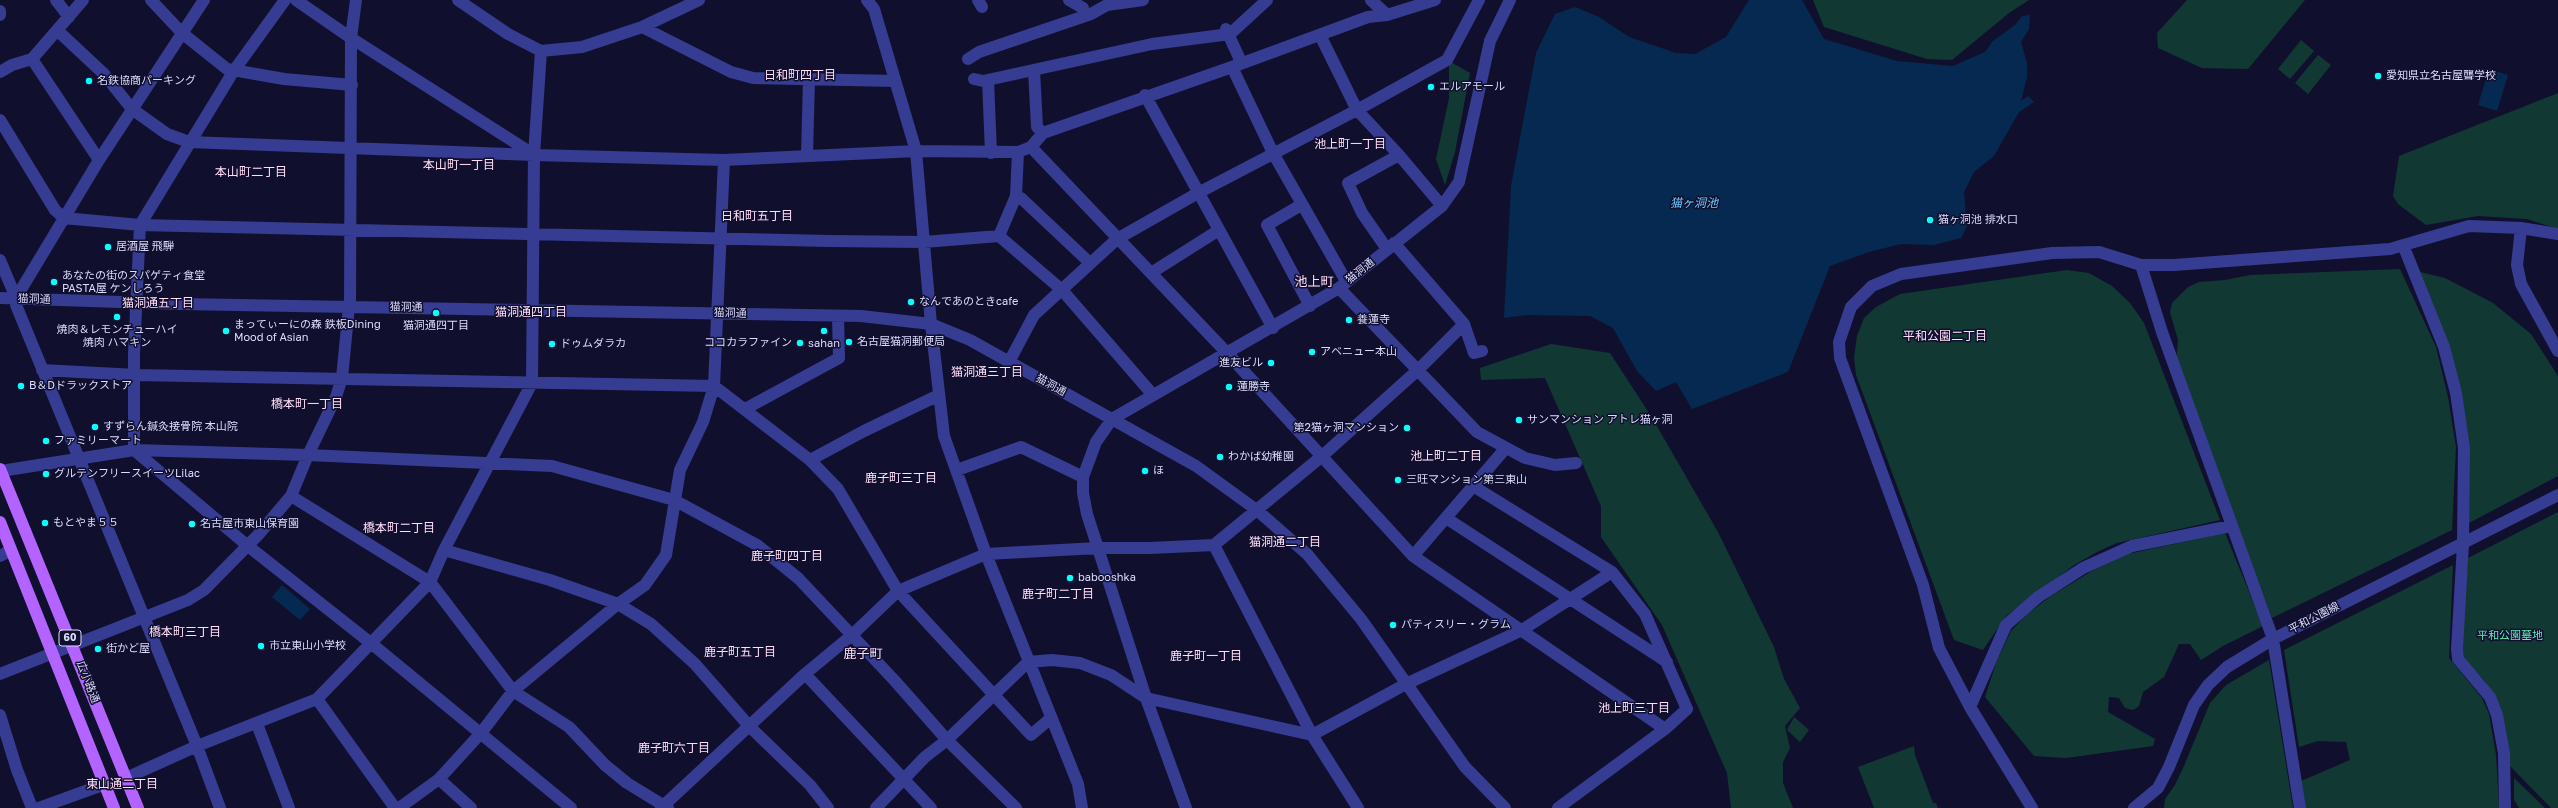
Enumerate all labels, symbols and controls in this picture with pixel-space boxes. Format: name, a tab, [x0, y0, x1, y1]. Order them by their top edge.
district label: 日和町四丁目	[764, 68, 836, 82]
place label: 愛知県立名古屋聾学校	[2386, 69, 2496, 83]
marker: 愛知県立名古屋聾学校	[2373, 71, 2383, 81]
place label: 名鉄協商パーキング	[97, 74, 196, 88]
marker: 名鉄協商パーキング	[84, 76, 94, 86]
place label: エルアモール	[1439, 80, 1505, 94]
marker: エルアモール	[1426, 82, 1436, 92]
district label: 池上町一丁目	[1314, 137, 1386, 151]
district label: 本山町一丁目	[423, 158, 495, 172]
district label: 本山町二丁目	[215, 165, 287, 179]
water label: 猫ヶ洞池	[1670, 196, 1718, 210]
district label: 日和町五丁目	[721, 209, 793, 223]
place label: 猫ヶ洞池 排水口	[1938, 213, 2018, 227]
marker: 猫ヶ洞池 排水口	[1925, 215, 1935, 225]
place label: 居酒屋 飛騨	[116, 240, 174, 254]
marker: 居酒屋 飛騨	[103, 242, 113, 252]
street label: 猫洞通	[1343, 255, 1377, 287]
place label: あなたの街のスパゲティ食堂 PASTA屋 ケンしろう	[62, 269, 205, 295]
district label: 池上町	[1295, 274, 1333, 290]
marker: あなたの街のスパゲティ食堂 PASTA屋 ケンしろう	[49, 277, 59, 287]
street label: 猫洞通	[17, 292, 51, 306]
place label: なんであのときcafe	[919, 295, 1018, 309]
district label: 猫洞通五丁目	[122, 296, 194, 310]
marker: なんであのときcafe	[906, 297, 916, 307]
street label: 猫洞通	[389, 300, 423, 314]
district label: 猫洞通四丁目	[495, 305, 567, 319]
street label: 猫洞通	[713, 306, 747, 320]
marker: 猫洞通四丁目	[431, 308, 441, 318]
marker: 焼肉＆レモンチューハイ 焼肉 ハマキン	[112, 312, 122, 322]
place label: 養蓮寺	[1357, 313, 1390, 327]
marker: 養蓮寺	[1344, 315, 1354, 325]
place label: まってぃーにの森 鉄板Dining Mood of Asian	[234, 318, 381, 344]
place label: 猫洞通四丁目	[403, 319, 469, 333]
place label: 焼肉＆レモンチューハイ 焼肉 ハマキン	[57, 323, 177, 349]
marker: まってぃーにの森 鉄板Dining Mood of Asian	[221, 326, 231, 336]
marker: sahan	[819, 326, 829, 336]
district label: 平和公園二丁目	[1903, 329, 1987, 343]
place label: 名古屋猫洞郵便局	[857, 335, 945, 349]
place label: ココカラファイン	[704, 336, 792, 350]
place label: ドゥムダラカ	[560, 337, 626, 351]
place label: sahan	[808, 337, 840, 351]
marker: 名古屋猫洞郵便局	[844, 337, 854, 347]
marker: ココカラファイン	[795, 338, 805, 348]
marker: ドゥムダラカ	[547, 339, 557, 349]
place label: アベニュー本山	[1320, 345, 1397, 359]
marker: アベニュー本山	[1307, 347, 1317, 357]
place label: 進友ビル	[1219, 356, 1263, 370]
marker: 進友ビル	[1266, 358, 1276, 368]
district label: 猫洞通三丁目	[951, 365, 1023, 379]
street label: 猫洞通	[1033, 371, 1069, 399]
place label: B＆Dドラックストア	[29, 379, 132, 393]
place label: 蓮勝寺	[1237, 380, 1270, 394]
marker: B＆Dドラックストア	[16, 381, 26, 391]
marker: 蓮勝寺	[1224, 382, 1234, 392]
district label: 橋本町一丁目	[271, 397, 343, 411]
place label: サンマンション アトレ猫ヶ洞	[1527, 413, 1673, 427]
marker: サンマンション アトレ猫ヶ洞	[1514, 415, 1524, 425]
place label: すずらん鍼灸接骨院 本山院	[103, 420, 238, 434]
place label: 第2猫ヶ洞マンション	[1294, 421, 1399, 435]
marker: すずらん鍼灸接骨院 本山院	[90, 422, 100, 432]
marker: 第2猫ヶ洞マンション	[1402, 423, 1412, 433]
place label: ファミリーマート	[54, 434, 142, 448]
marker: ファミリーマート	[41, 436, 51, 446]
district label: 池上町二丁目	[1410, 449, 1482, 463]
place label: わかば幼稚園	[1228, 450, 1294, 464]
marker: わかば幼稚園	[1215, 452, 1225, 462]
place label: ほ	[1153, 464, 1164, 478]
marker: ほ	[1140, 466, 1150, 476]
place label: グルテンフリースイーツLilac	[54, 467, 200, 481]
marker: グルテンフリースイーツLilac	[41, 469, 51, 479]
district label: 鹿子町三丁目	[865, 471, 937, 485]
place label: 三旺マンション第三東山	[1406, 473, 1527, 487]
marker: 三旺マンション第三東山	[1393, 475, 1403, 485]
place label: もとやま５５	[53, 516, 119, 530]
place label: 名古屋市東山保育園	[200, 517, 299, 531]
marker: もとやま５５	[40, 518, 50, 528]
marker: 名古屋市東山保育園	[187, 519, 197, 529]
district label: 橋本町二丁目	[363, 521, 435, 535]
district label: 猫洞通二丁目	[1249, 535, 1321, 549]
district label: 鹿子町四丁目	[751, 549, 823, 563]
place label: babooshka	[1078, 571, 1136, 585]
marker: babooshka	[1065, 573, 1075, 583]
district label: 鹿子町二丁目	[1022, 587, 1094, 601]
street label: 平和公園線	[2287, 600, 2341, 636]
place label: パティスリー・グラム	[1401, 618, 1511, 632]
marker: パティスリー・グラム	[1388, 620, 1398, 630]
district label: 橋本町三丁目	[149, 625, 221, 639]
park label: 平和公園墓地	[2477, 629, 2543, 643]
road number: 60	[59, 630, 81, 646]
place label: 市立東山小学校	[269, 639, 346, 653]
marker: 市立東山小学校	[256, 641, 266, 651]
place label: 街かど屋	[106, 642, 150, 656]
marker: 街かど屋	[93, 644, 103, 654]
district label: 鹿子町五丁目	[704, 645, 776, 659]
district label: 鹿子町	[844, 646, 882, 662]
district label: 鹿子町一丁目	[1170, 649, 1242, 663]
street label: 広小路通	[74, 659, 102, 705]
district label: 池上町三丁目	[1598, 701, 1670, 715]
district label: 鹿子町六丁目	[638, 741, 710, 755]
district label: 東山通二丁目	[86, 777, 158, 791]

